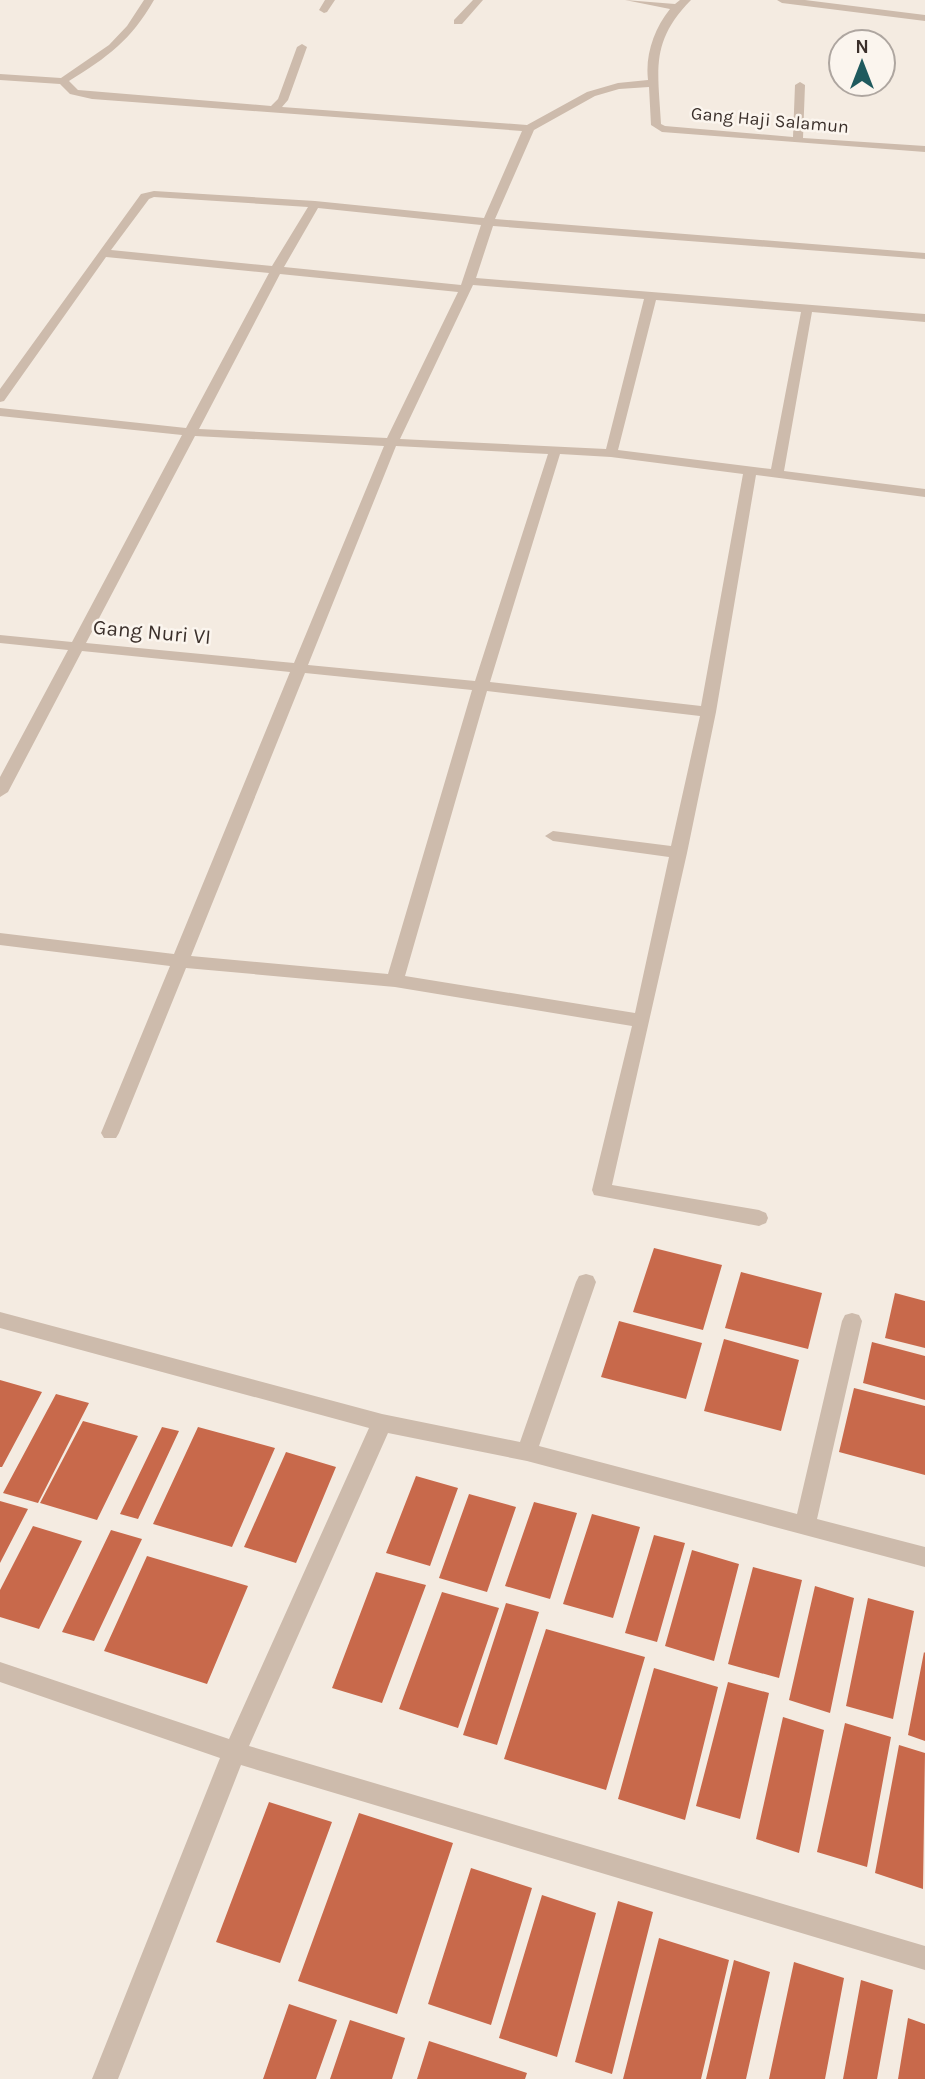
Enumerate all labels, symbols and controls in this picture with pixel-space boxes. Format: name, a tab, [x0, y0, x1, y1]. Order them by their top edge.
north arrow	[827, 28, 897, 98]
text: N	[855, 36, 869, 58]
street label: Gang Haji Salamun	[690, 102, 850, 138]
street label: Gang Nuri VI	[92, 615, 212, 649]

